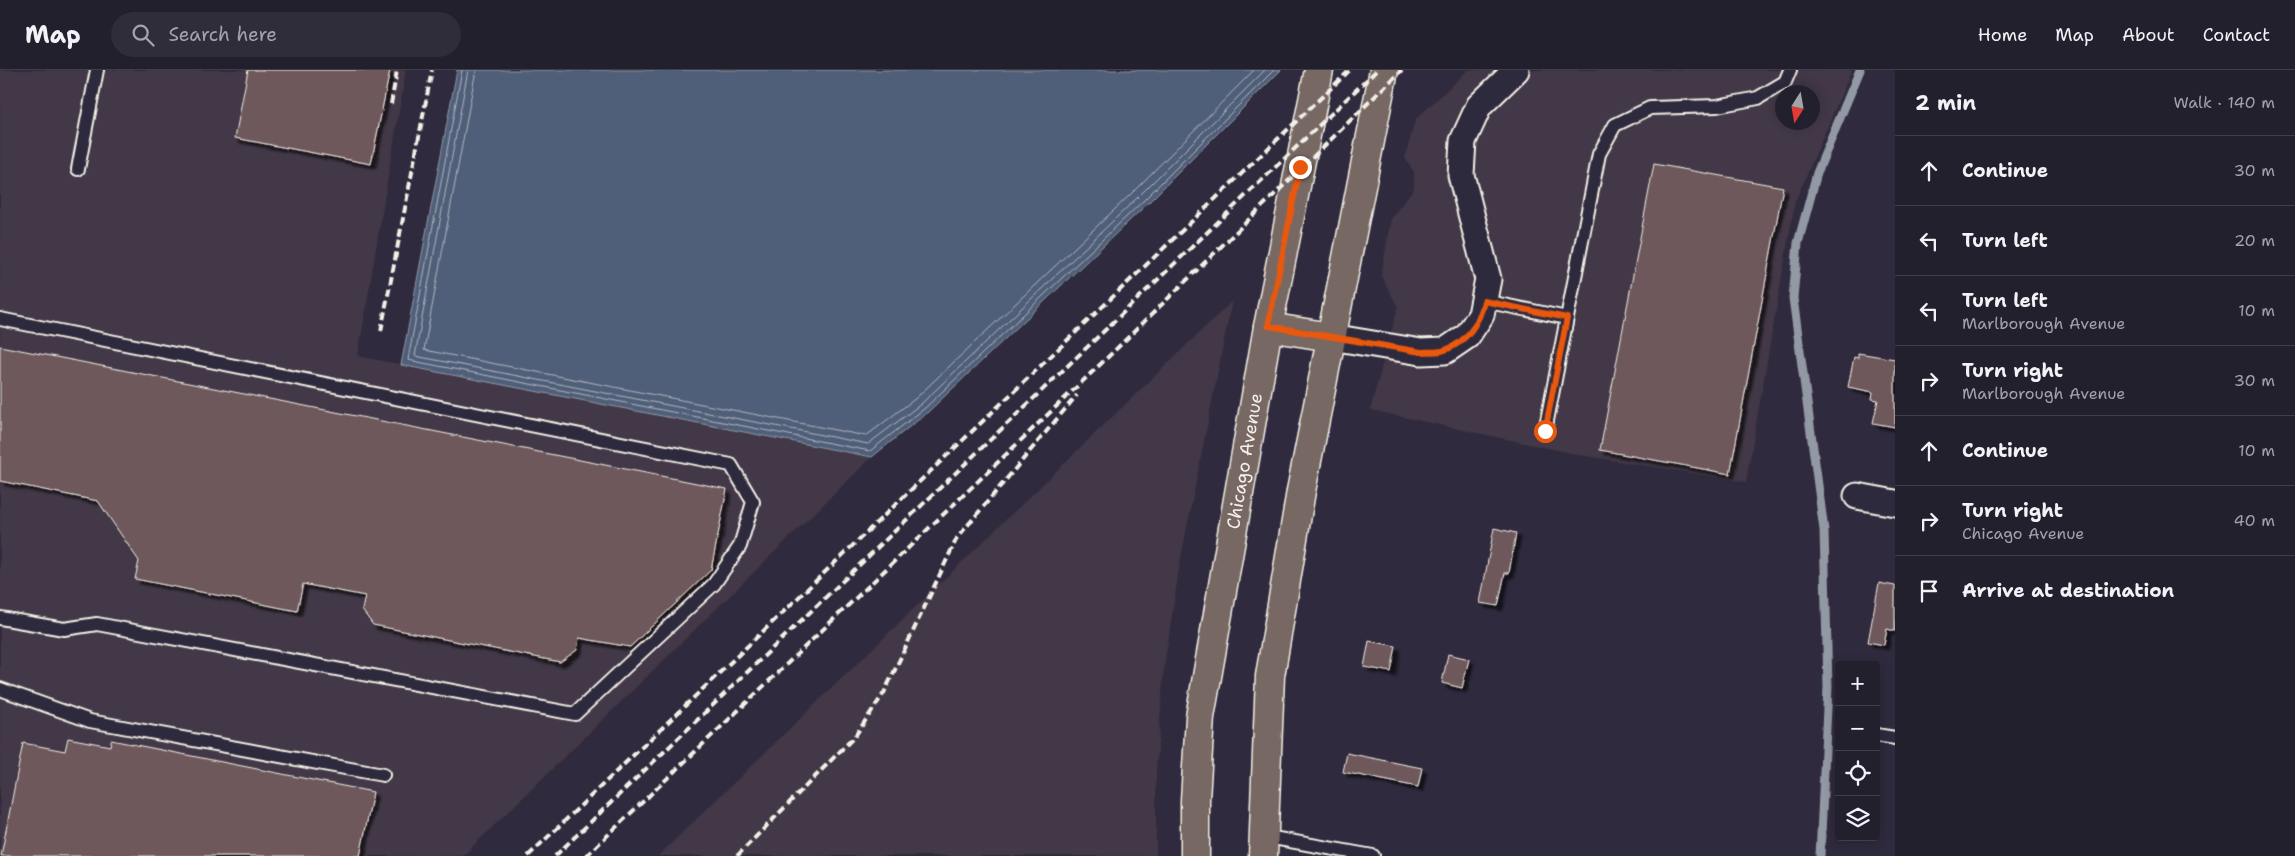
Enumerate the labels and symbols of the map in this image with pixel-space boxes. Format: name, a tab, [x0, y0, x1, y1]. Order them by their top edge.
north arrow	[1775, 85, 1820, 130]
route end	[1289, 156, 1312, 179]
street label: Chicago Avenue	[1221, 391, 1268, 531]
route start	[1534, 420, 1557, 443]

